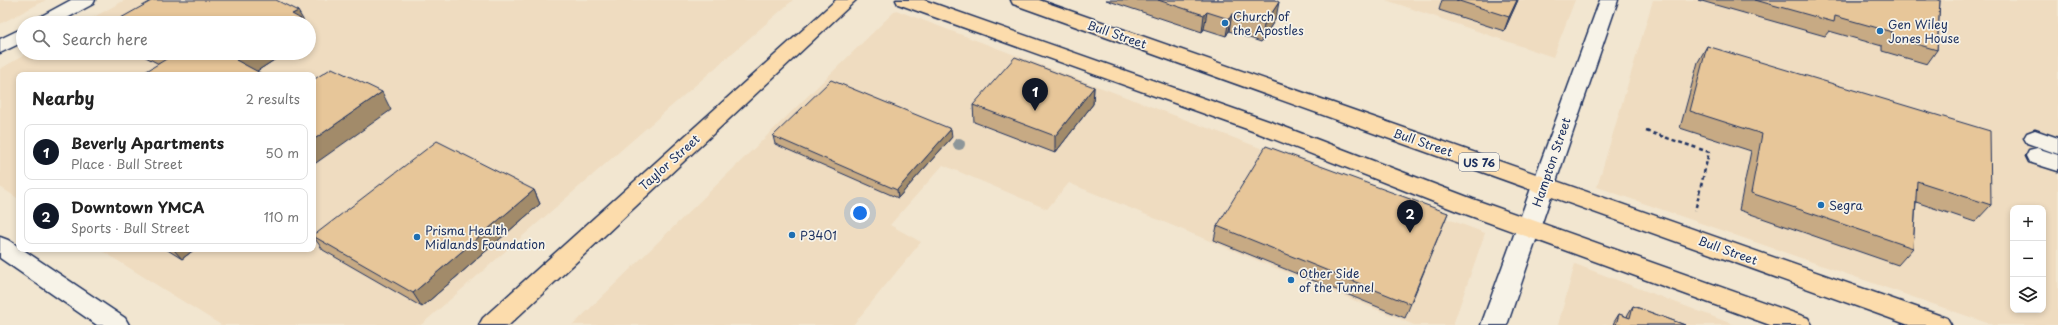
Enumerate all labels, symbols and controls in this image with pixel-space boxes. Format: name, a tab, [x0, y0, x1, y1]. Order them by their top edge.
place label: Church of the Apostles	[1233, 7, 1304, 39]
street label: Bull Street	[1085, 15, 1149, 53]
place label: Gen Wiley Jones House	[1888, 15, 1960, 47]
search box	[16, 16, 316, 60]
marker: Church of the Apostles	[1220, 18, 1230, 28]
marker: Gen Wiley Jones House	[1875, 26, 1885, 36]
icon: search	[30, 27, 52, 49]
text: Search here	[62, 27, 148, 50]
pin: 1	[1022, 78, 1048, 111]
text: Nearby	[32, 85, 94, 111]
text: 2 results	[246, 89, 300, 108]
street label: Hampton Street	[1527, 115, 1575, 209]
street label: Bull Street	[1391, 123, 1455, 161]
street label: Taylor Street	[635, 130, 703, 194]
text: Beverly Apartments	[71, 131, 224, 154]
text: 1	[43, 143, 49, 162]
text: 50 m	[265, 143, 299, 162]
road number: US 76	[1459, 153, 1499, 171]
text: Place · Bull Street	[71, 154, 183, 173]
text: Downtown YMCA	[71, 195, 204, 218]
place label: Segra	[1829, 196, 1864, 214]
pin: 2	[1397, 200, 1423, 233]
marker: Segra	[1816, 200, 1826, 210]
your location	[850, 203, 870, 223]
map controls	[2010, 205, 2046, 313]
button: +	[2010, 205, 2046, 241]
text: 2	[41, 207, 51, 226]
text: 110 m	[264, 207, 299, 226]
text: Sports · Bull Street	[71, 218, 190, 237]
place label: Prisma Health Midlands Foundation	[425, 221, 545, 253]
place label: P3401	[800, 226, 837, 244]
marker: P3401	[787, 230, 797, 240]
street label: Bull Street	[1696, 231, 1760, 269]
marker: Prisma Health Midlands Foundation	[412, 232, 422, 242]
button: −	[2010, 241, 2046, 277]
place label: Other Side of the Tunnel	[1299, 264, 1374, 296]
marker: Other Side of the Tunnel	[1286, 275, 1296, 285]
button: layers	[2010, 277, 2046, 313]

